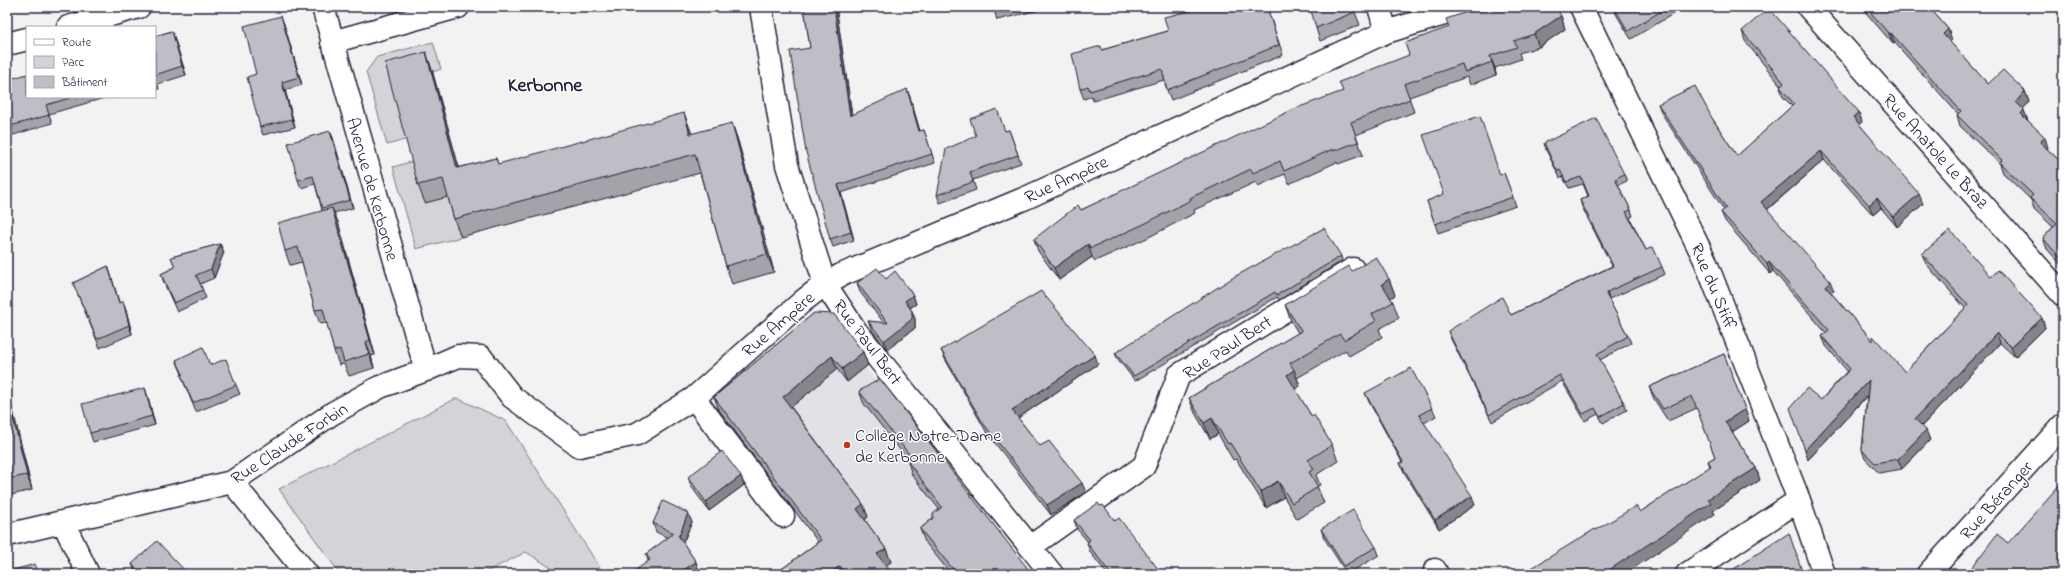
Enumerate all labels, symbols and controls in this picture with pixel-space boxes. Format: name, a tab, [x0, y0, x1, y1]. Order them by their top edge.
legend	[26, 26, 156, 98]
text: Route	[62, 34, 92, 52]
text: Parc	[62, 54, 84, 72]
district label: Kerbonne	[508, 72, 583, 101]
text: Bâtiment	[61, 74, 107, 92]
street label: Rue Anatole Le Braz	[1876, 89, 1994, 216]
street label: Avenue de Kerbonne	[338, 115, 404, 265]
street label: Rue Ampère	[1021, 150, 1114, 211]
street label: Rue du Stiff	[1682, 240, 1742, 334]
street label: Rue Ampère	[737, 286, 822, 365]
street label: Rue Paul Bert	[826, 295, 907, 392]
street label: Rue Paul Bert	[1178, 310, 1278, 387]
street label: Rue Claude Forbin	[226, 397, 354, 492]
place label: Collège Notre-Dame de Kerbonne	[855, 424, 1002, 471]
marker: Collège Notre-Dame de Kerbonne	[842, 440, 852, 450]
street label: Rue Béranger	[1955, 456, 2041, 547]

